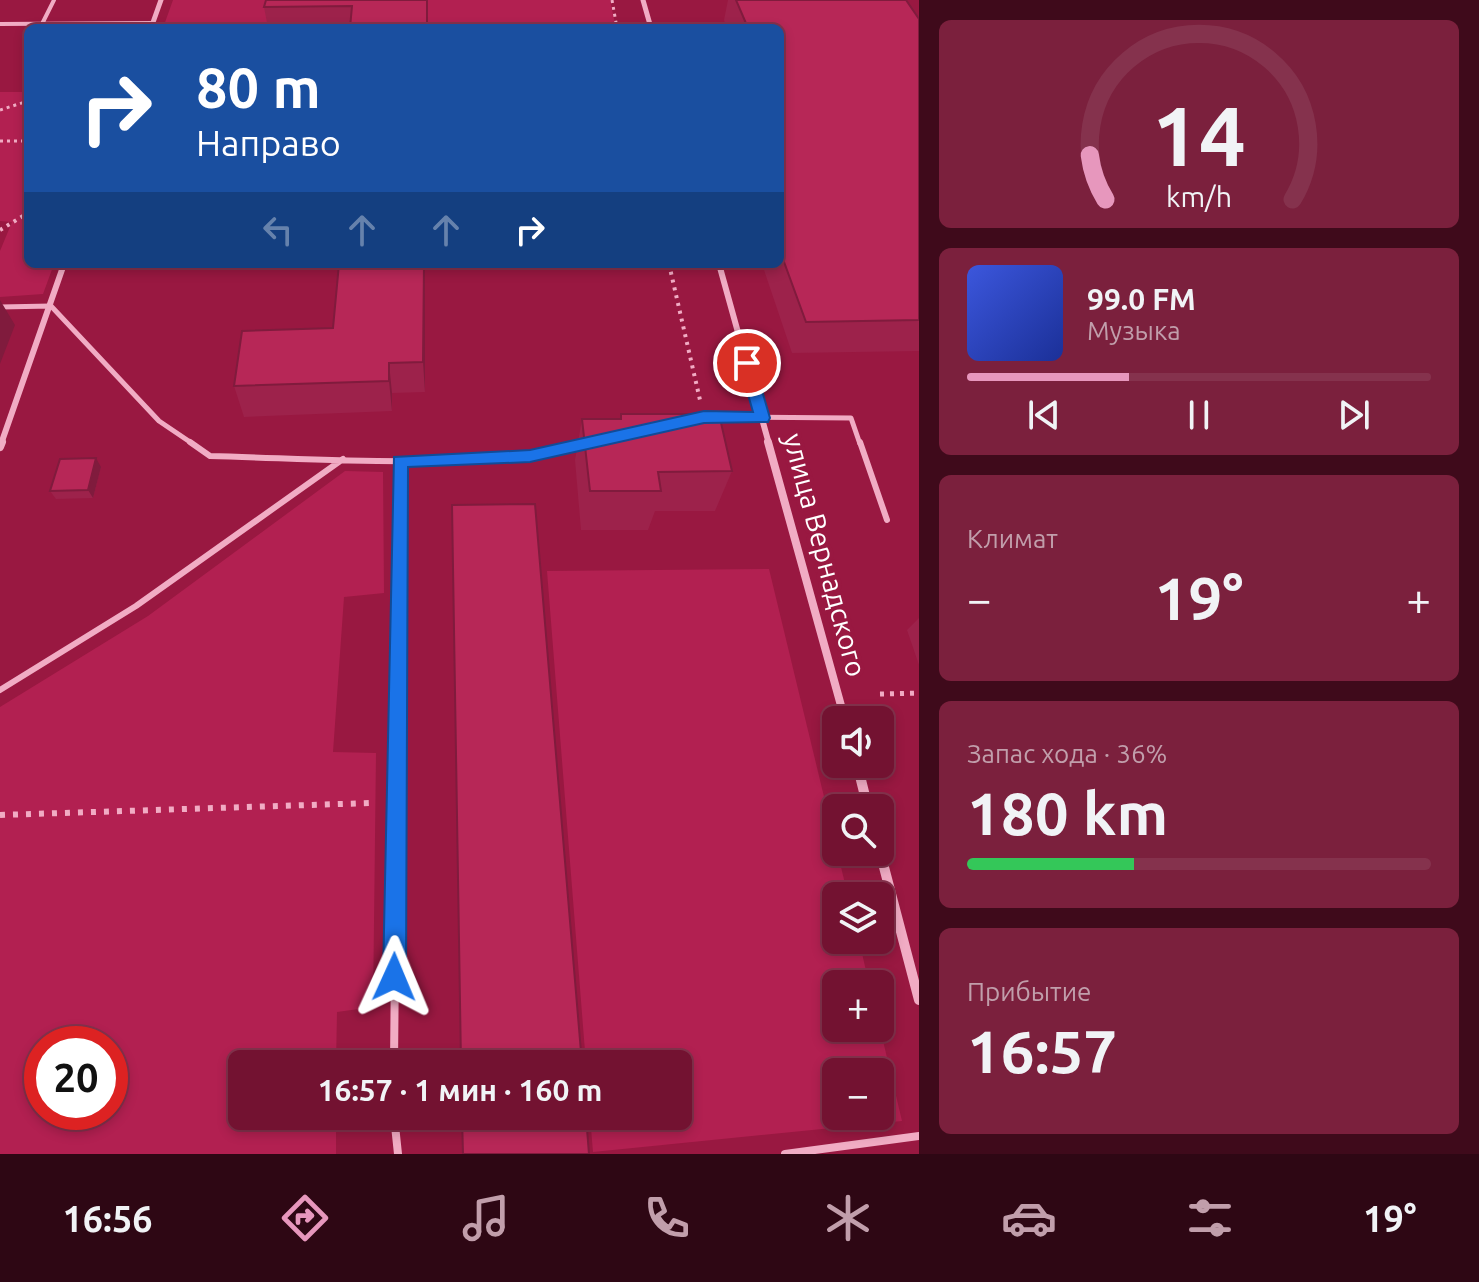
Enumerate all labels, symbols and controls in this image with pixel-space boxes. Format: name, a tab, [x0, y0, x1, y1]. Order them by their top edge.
icon: right	[64, 56, 168, 160]
text: 80 m	[196, 56, 321, 119]
text: 14	[1152, 88, 1246, 182]
text: Направо	[196, 122, 341, 163]
text: km/h	[1166, 180, 1232, 212]
icon: left	[256, 208, 300, 252]
icon: ahead	[340, 208, 384, 252]
icon: ahead	[424, 208, 468, 252]
icon: right	[508, 208, 552, 252]
text: 99.0 FM	[1087, 282, 1196, 316]
text: Музыка	[1087, 316, 1181, 345]
pin	[713, 329, 781, 397]
icon: arrive	[725, 341, 769, 385]
icon: previous	[1022, 393, 1066, 437]
icon: pause	[1177, 393, 1221, 437]
icon: next	[1332, 393, 1376, 437]
street label: улица Вернадского	[778, 430, 873, 680]
text: Климат	[967, 524, 1058, 553]
text: 19°	[1155, 564, 1243, 631]
text: −	[967, 574, 992, 623]
text: +	[1406, 574, 1431, 623]
map controls	[822, 706, 894, 1130]
button: sound	[822, 706, 894, 778]
text: Запас хода · 36%	[967, 739, 1167, 768]
text: 180 km	[967, 779, 1168, 846]
button: search	[822, 794, 894, 866]
button: layers	[822, 882, 894, 954]
position arrow	[352, 935, 436, 1019]
button: +	[822, 970, 894, 1042]
text: Прибытие	[967, 977, 1091, 1006]
text: 16:57	[967, 1017, 1117, 1084]
speed limit sign: 20	[24, 1026, 128, 1130]
button: −	[822, 1058, 894, 1130]
text: 16:57 · 1 мин · 160 m	[318, 1073, 602, 1107]
icon: directions	[277, 1190, 333, 1246]
icon: music	[458, 1190, 514, 1246]
icon: phone	[639, 1190, 695, 1246]
icon: climate	[820, 1190, 876, 1246]
icon: car	[1001, 1190, 1057, 1246]
icon: filters	[1182, 1190, 1238, 1246]
text: 16:56	[62, 1198, 153, 1239]
text: 19°	[1363, 1198, 1416, 1239]

